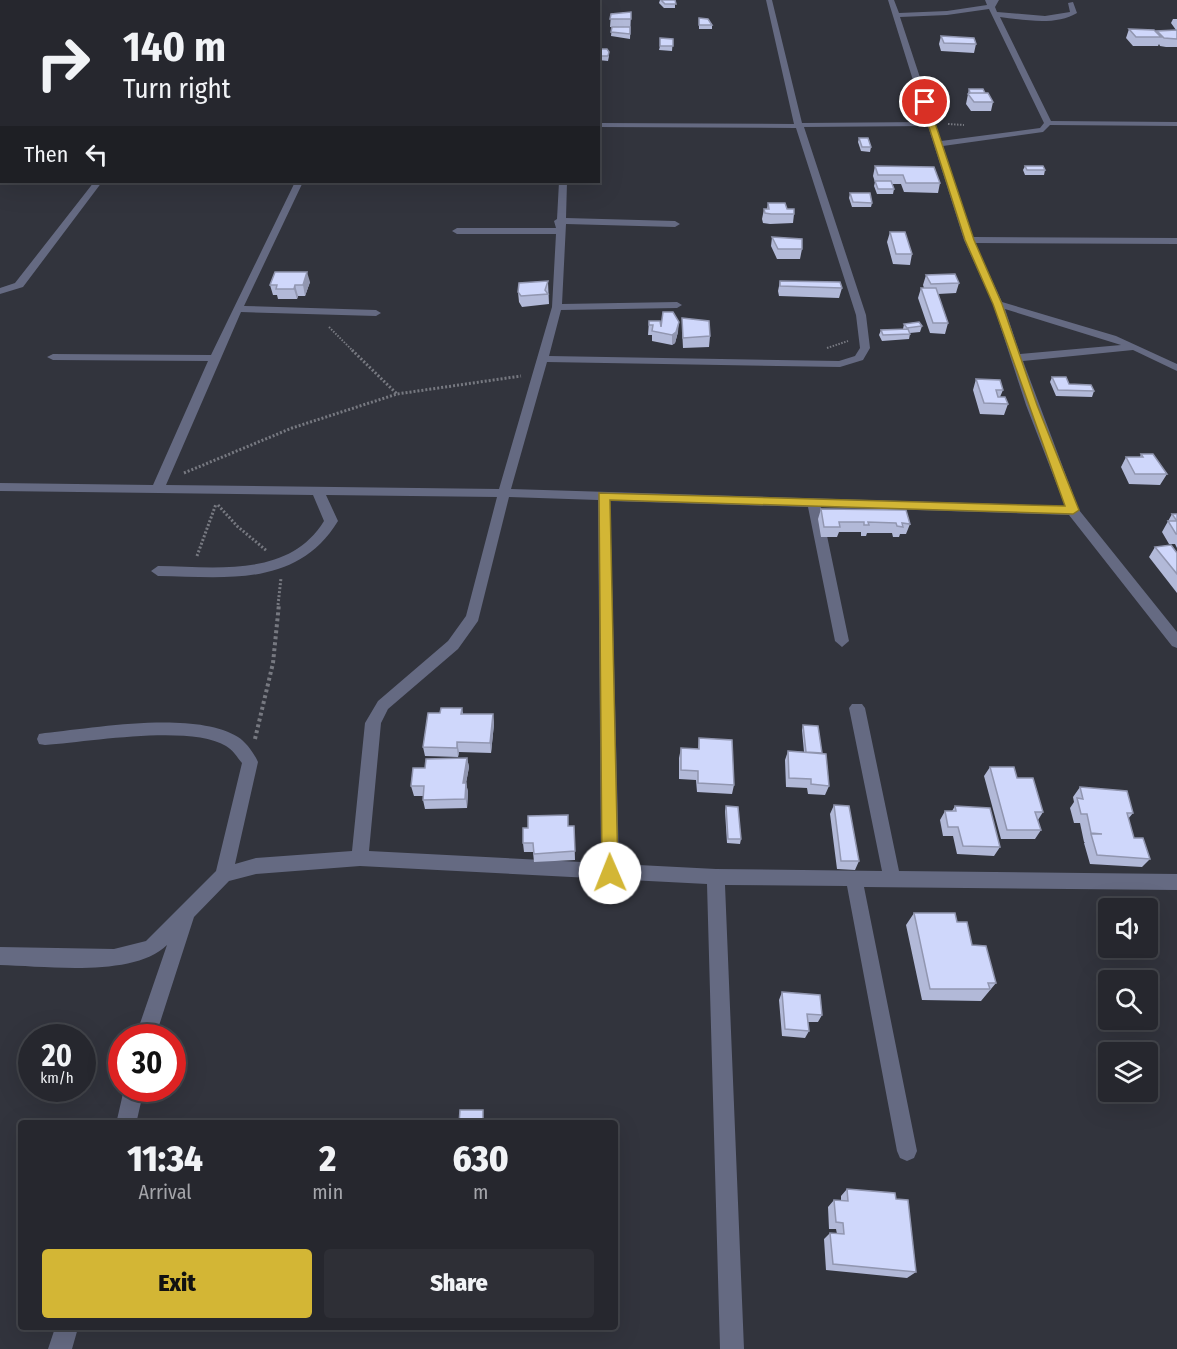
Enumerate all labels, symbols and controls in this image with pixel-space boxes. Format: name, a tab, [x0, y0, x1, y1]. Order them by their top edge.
text: 140 m	[123, 22, 226, 72]
icon: right	[24, 24, 102, 102]
text: Turn right	[123, 73, 231, 105]
pin	[899, 76, 950, 127]
icon: arrive	[908, 85, 941, 118]
icon: left	[80, 138, 113, 171]
text: Then	[24, 141, 68, 168]
position arrow	[578, 841, 642, 905]
map controls	[1098, 898, 1158, 1102]
button: sound	[1098, 898, 1158, 958]
button: search	[1098, 970, 1158, 1030]
speed limit sign: 30	[108, 1024, 186, 1102]
text: 20	[42, 1038, 72, 1074]
button: layers	[1098, 1042, 1158, 1102]
text: km/h	[40, 1069, 74, 1087]
text: 11:34	[127, 1137, 203, 1181]
text: 2	[319, 1137, 336, 1181]
text: 630	[453, 1137, 509, 1181]
text: Arrival	[139, 1180, 192, 1204]
text: min	[312, 1180, 343, 1204]
text: m	[473, 1180, 488, 1204]
button: Exit	[42, 1249, 312, 1318]
button: Share	[324, 1249, 594, 1318]

